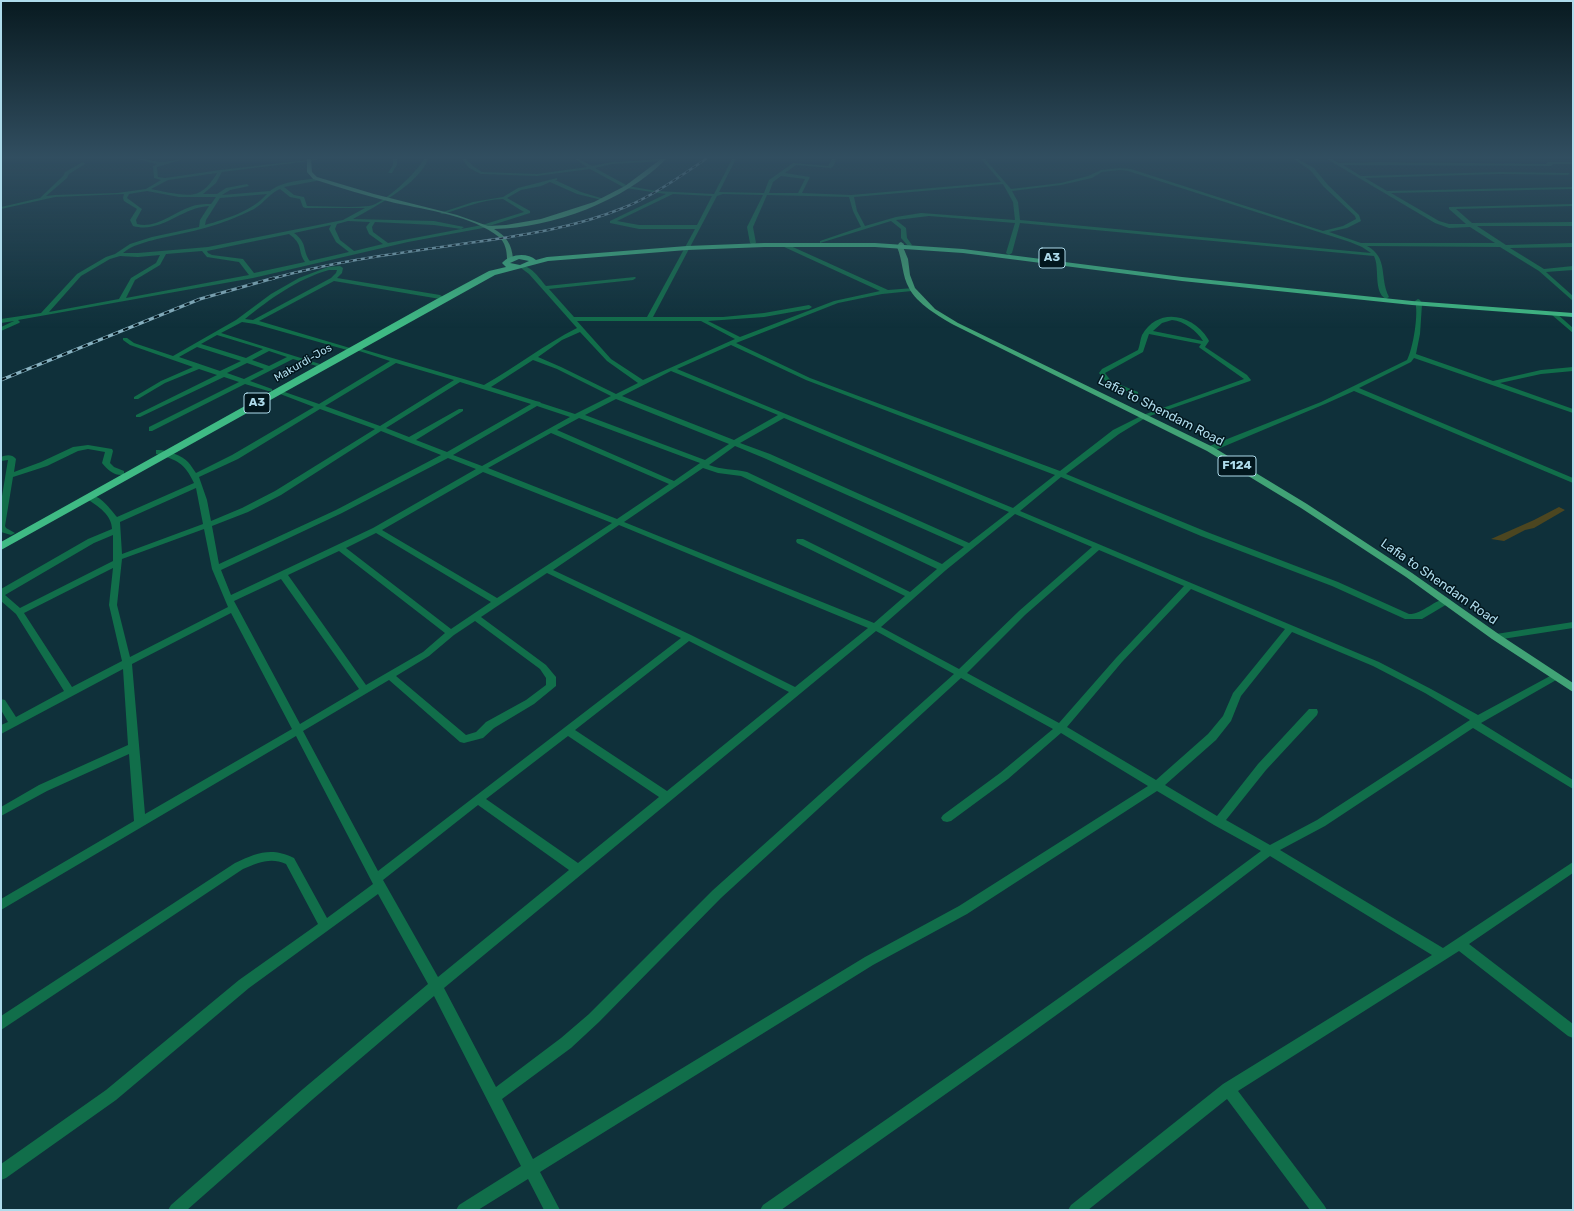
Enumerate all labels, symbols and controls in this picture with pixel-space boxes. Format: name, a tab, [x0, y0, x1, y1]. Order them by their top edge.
road number: A3	[1039, 248, 1065, 268]
street label: Makurdi-Jos	[272, 341, 334, 385]
street label: Lafia to Shendam Road	[1095, 372, 1227, 450]
road number: A3	[244, 393, 270, 413]
road number: F124	[1218, 456, 1256, 476]
street label: Lafia to Shendam Road	[1377, 536, 1501, 628]

